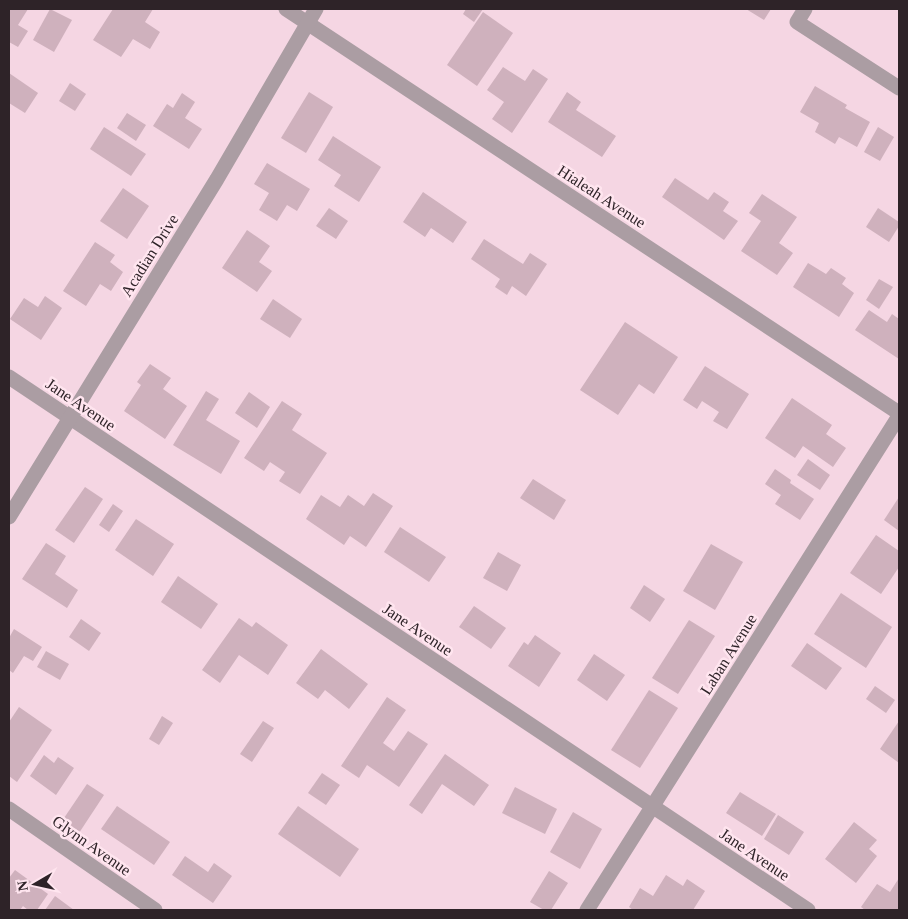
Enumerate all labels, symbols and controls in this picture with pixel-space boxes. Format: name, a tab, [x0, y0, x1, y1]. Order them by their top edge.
street label: Hialeah Avenue	[555, 162, 649, 231]
street label: Acadian Drive	[117, 211, 181, 300]
street label: Jane Avenue	[43, 375, 119, 434]
street label: Jane Avenue	[380, 600, 456, 659]
street label: Laban Avenue	[697, 611, 760, 698]
street label: Glynn Avenue	[49, 812, 134, 879]
street label: Jane Avenue	[717, 825, 793, 884]
north arrow	[10, 859, 60, 909]
text: N	[14, 880, 31, 892]

